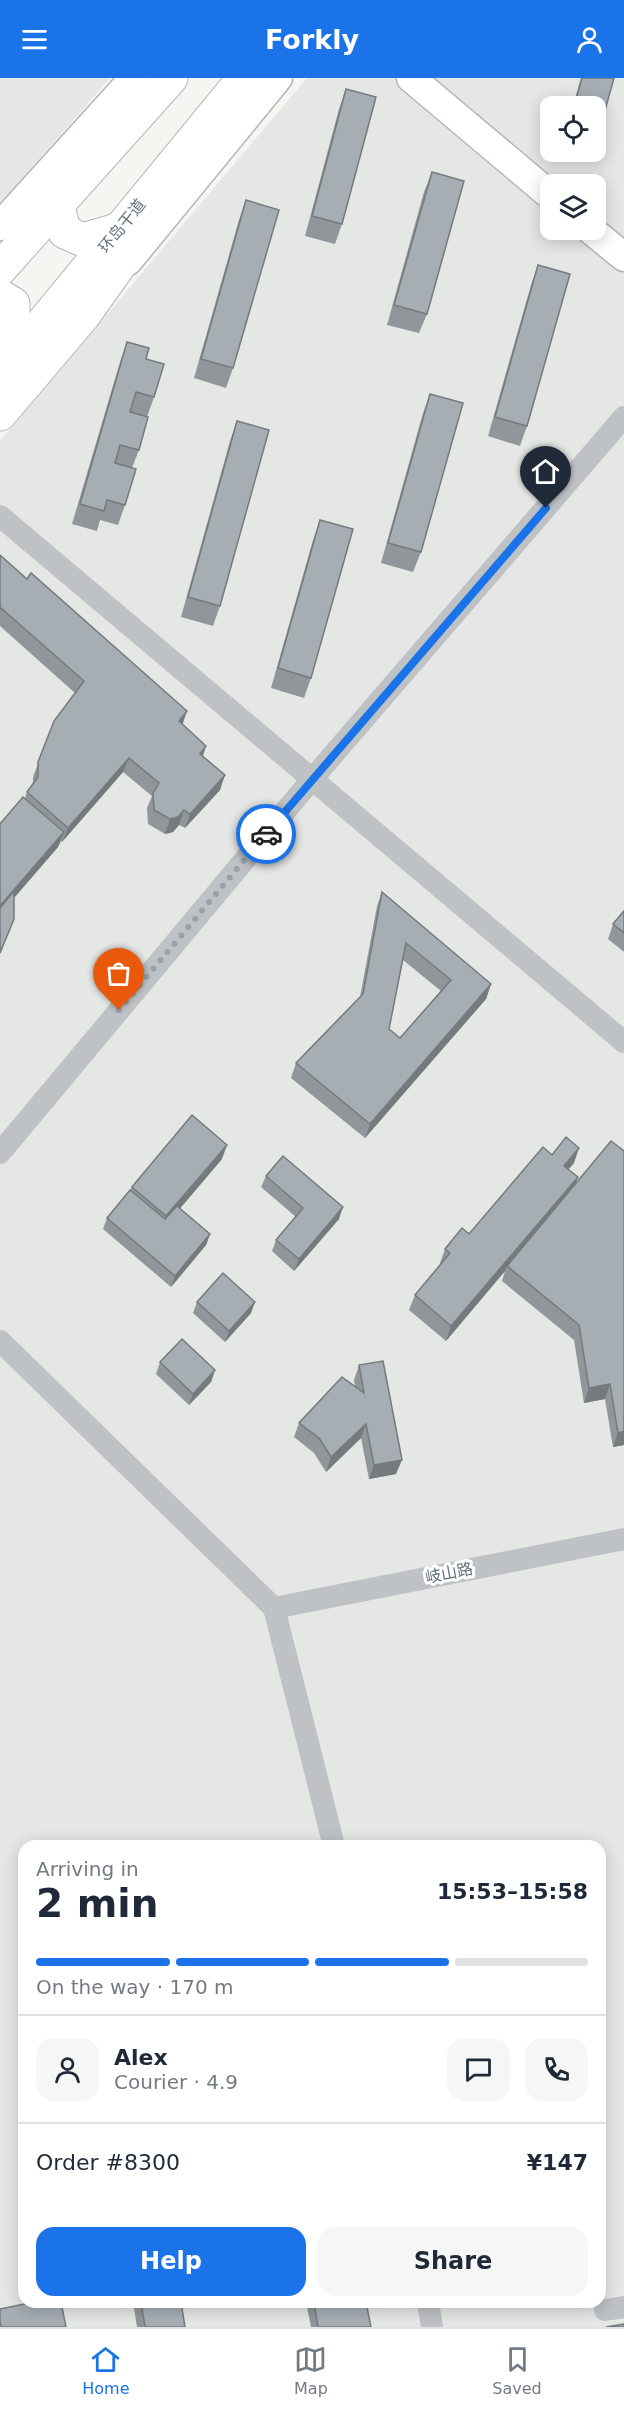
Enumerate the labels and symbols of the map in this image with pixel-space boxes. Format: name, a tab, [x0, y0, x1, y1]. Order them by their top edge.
street label: 环岛干道	[94, 195, 150, 257]
pin	[520, 446, 571, 508]
courier	[236, 804, 296, 864]
pin	[93, 948, 144, 1010]
street label: 岐山路	[424, 1559, 474, 1587]

